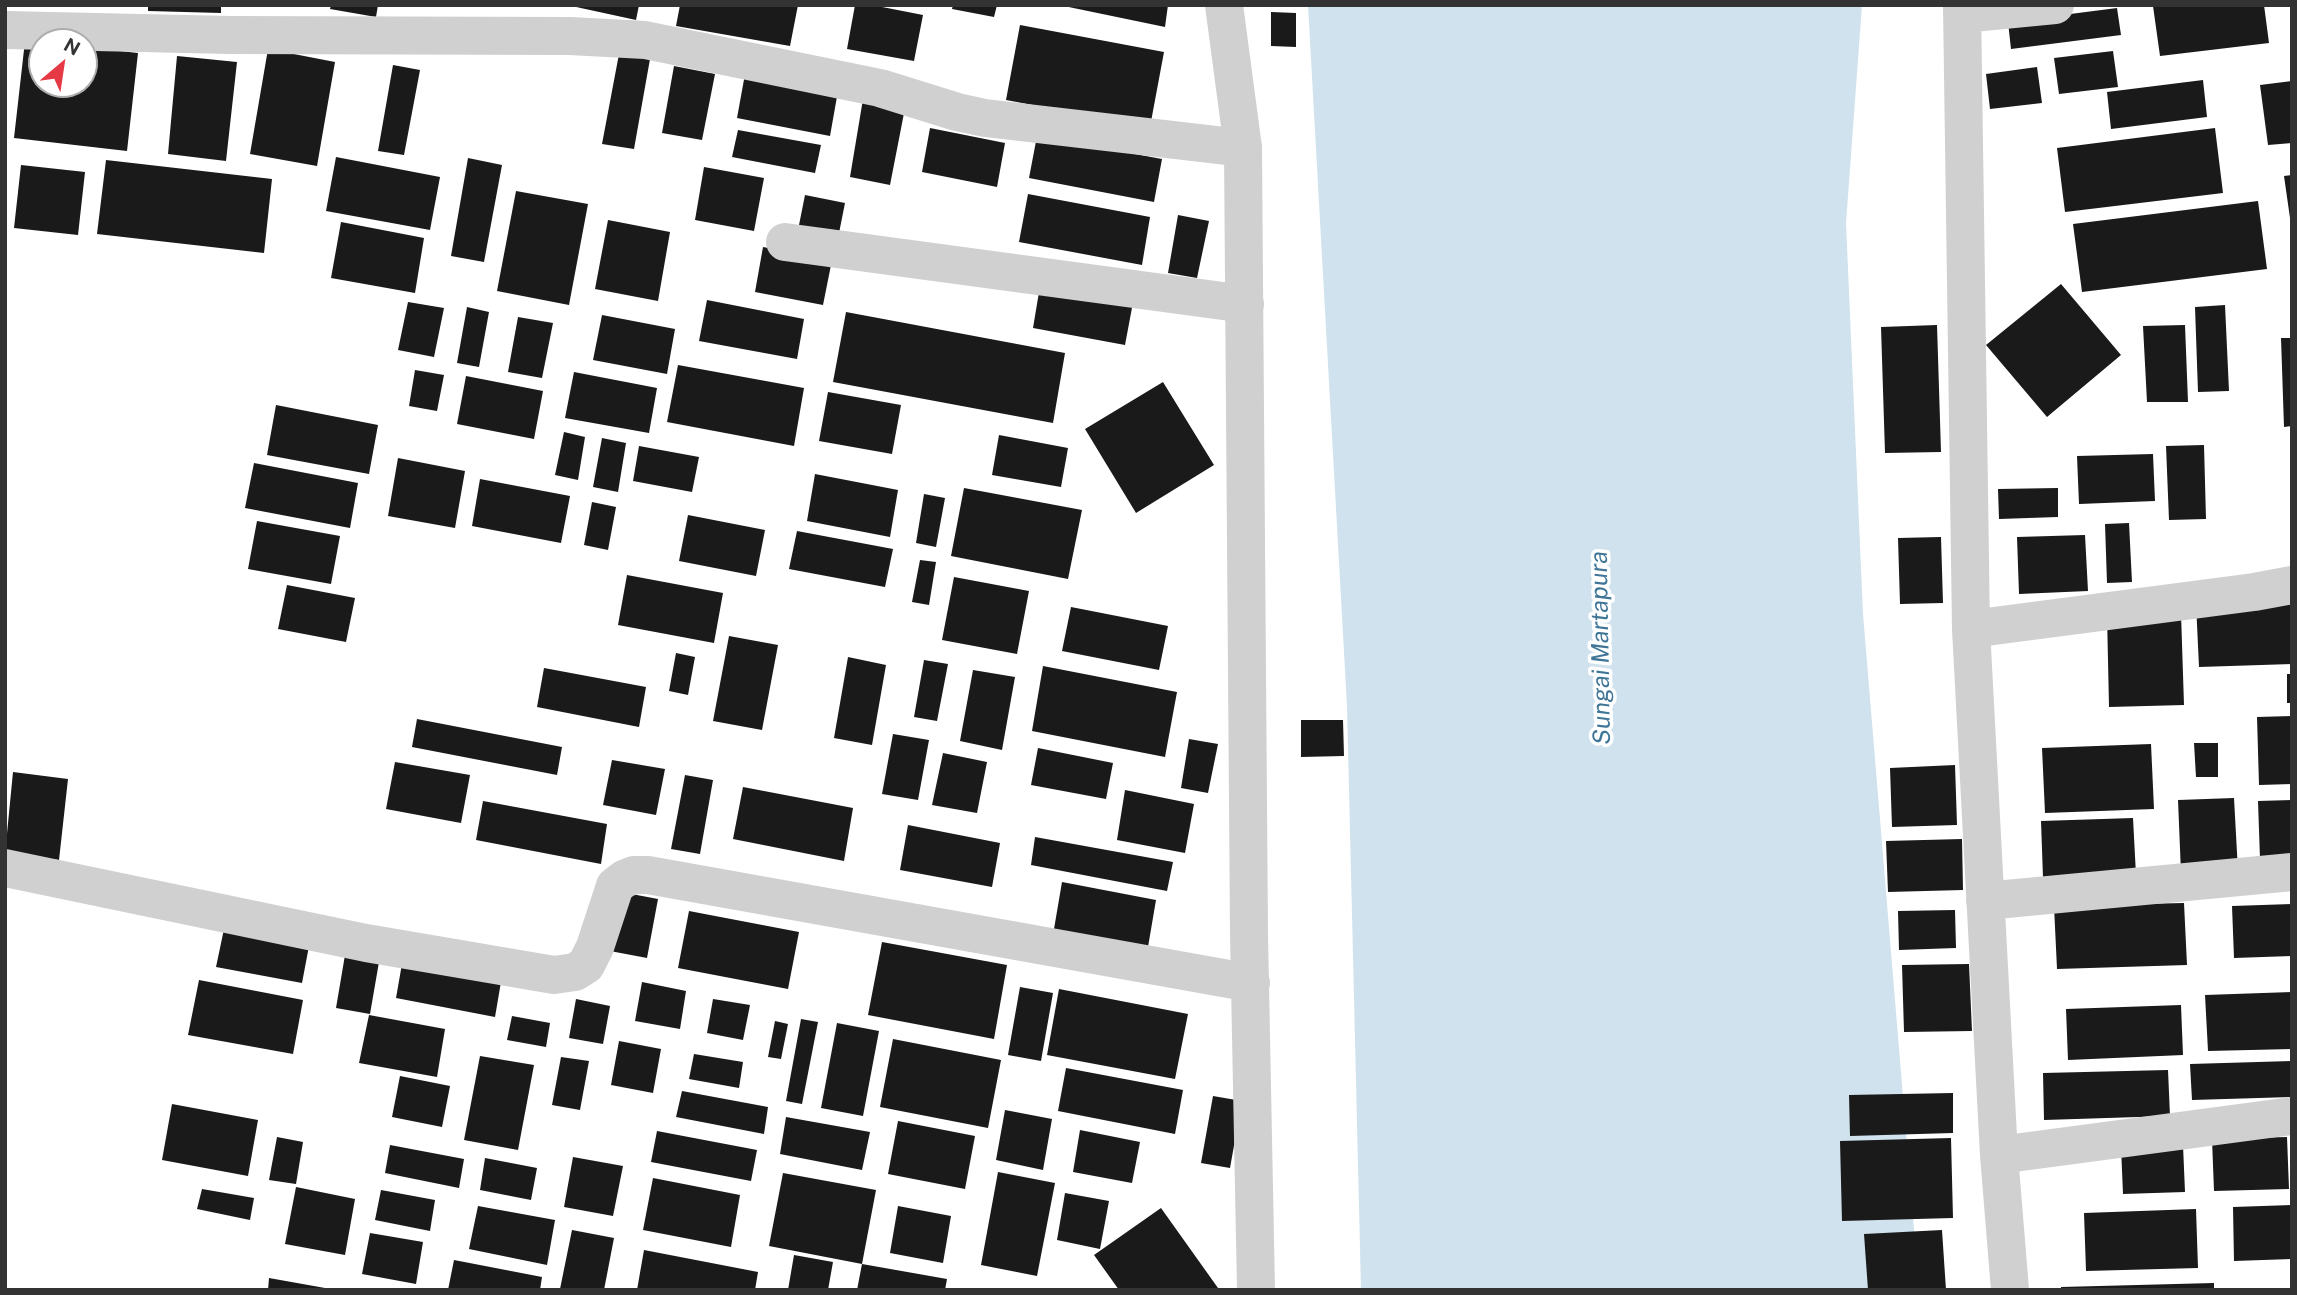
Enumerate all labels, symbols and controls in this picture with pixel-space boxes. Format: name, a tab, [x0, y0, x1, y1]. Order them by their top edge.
north arrow	[28, 28, 98, 98]
text: N	[60, 33, 84, 60]
water label: Sungai Martapura	[1585, 551, 1617, 745]

